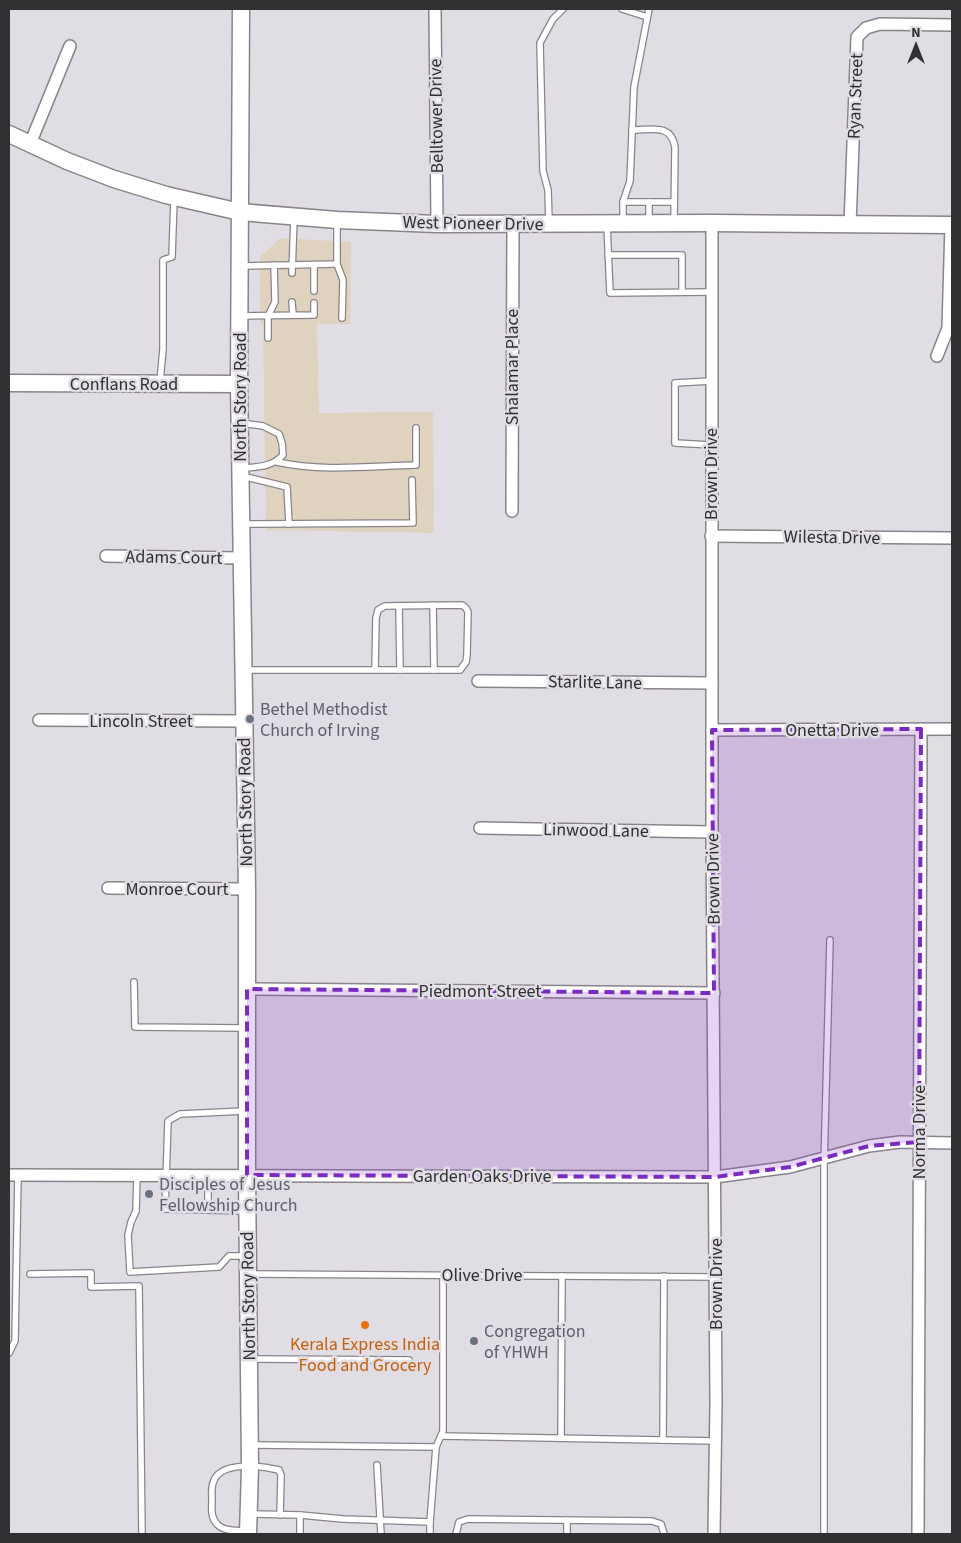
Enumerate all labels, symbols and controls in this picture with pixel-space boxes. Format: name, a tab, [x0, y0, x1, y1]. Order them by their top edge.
north arrow	[891, 20, 941, 70]
text: N	[911, 23, 921, 43]
street label: Ryan Street	[842, 53, 869, 139]
street label: Belltower Drive	[423, 58, 450, 174]
street label: West Pioneer Drive	[402, 210, 544, 237]
street label: Shalamar Place	[500, 309, 525, 425]
street label: North Story Road	[228, 332, 253, 462]
street label: Conflans Road	[70, 372, 178, 397]
street label: Brown Drive	[699, 428, 724, 520]
street label: Wilesta Drive	[783, 524, 881, 551]
street label: Adams Court	[125, 544, 223, 571]
street label: Starlite Lane	[548, 669, 642, 696]
place label: Bethel Methodist Church of Irving	[260, 697, 387, 743]
street label: Lincoln Street	[89, 709, 193, 734]
marker: Bethel Methodist Church of Irving	[244, 713, 256, 725]
street label: Onetta Drive	[785, 718, 879, 743]
street label: North Story Road	[232, 737, 259, 867]
street label: Linwood Lane	[543, 817, 649, 844]
street label: Brown Drive	[700, 833, 727, 925]
street label: Monroe Court	[125, 877, 229, 902]
street label: Piedmont Street	[419, 979, 541, 1004]
street label: Norma Drive	[907, 1085, 932, 1179]
street label: Garden Oaks Drive	[413, 1164, 551, 1189]
place label: Disciples of Jesus Fellowship Church	[159, 1172, 298, 1218]
marker: Disciples of Jesus Fellowship Church	[143, 1188, 155, 1200]
street label: North Story Road	[235, 1231, 262, 1361]
street label: Brown Drive	[704, 1238, 729, 1330]
street label: Olive Drive	[442, 1263, 522, 1288]
marker: Kerala Express India Food and Grocery	[359, 1319, 371, 1331]
place label: Congregation of YHWH	[484, 1319, 586, 1365]
place label: Kerala Express India Food and Grocery	[290, 1332, 440, 1378]
marker: Congregation of YHWH	[468, 1335, 480, 1347]

